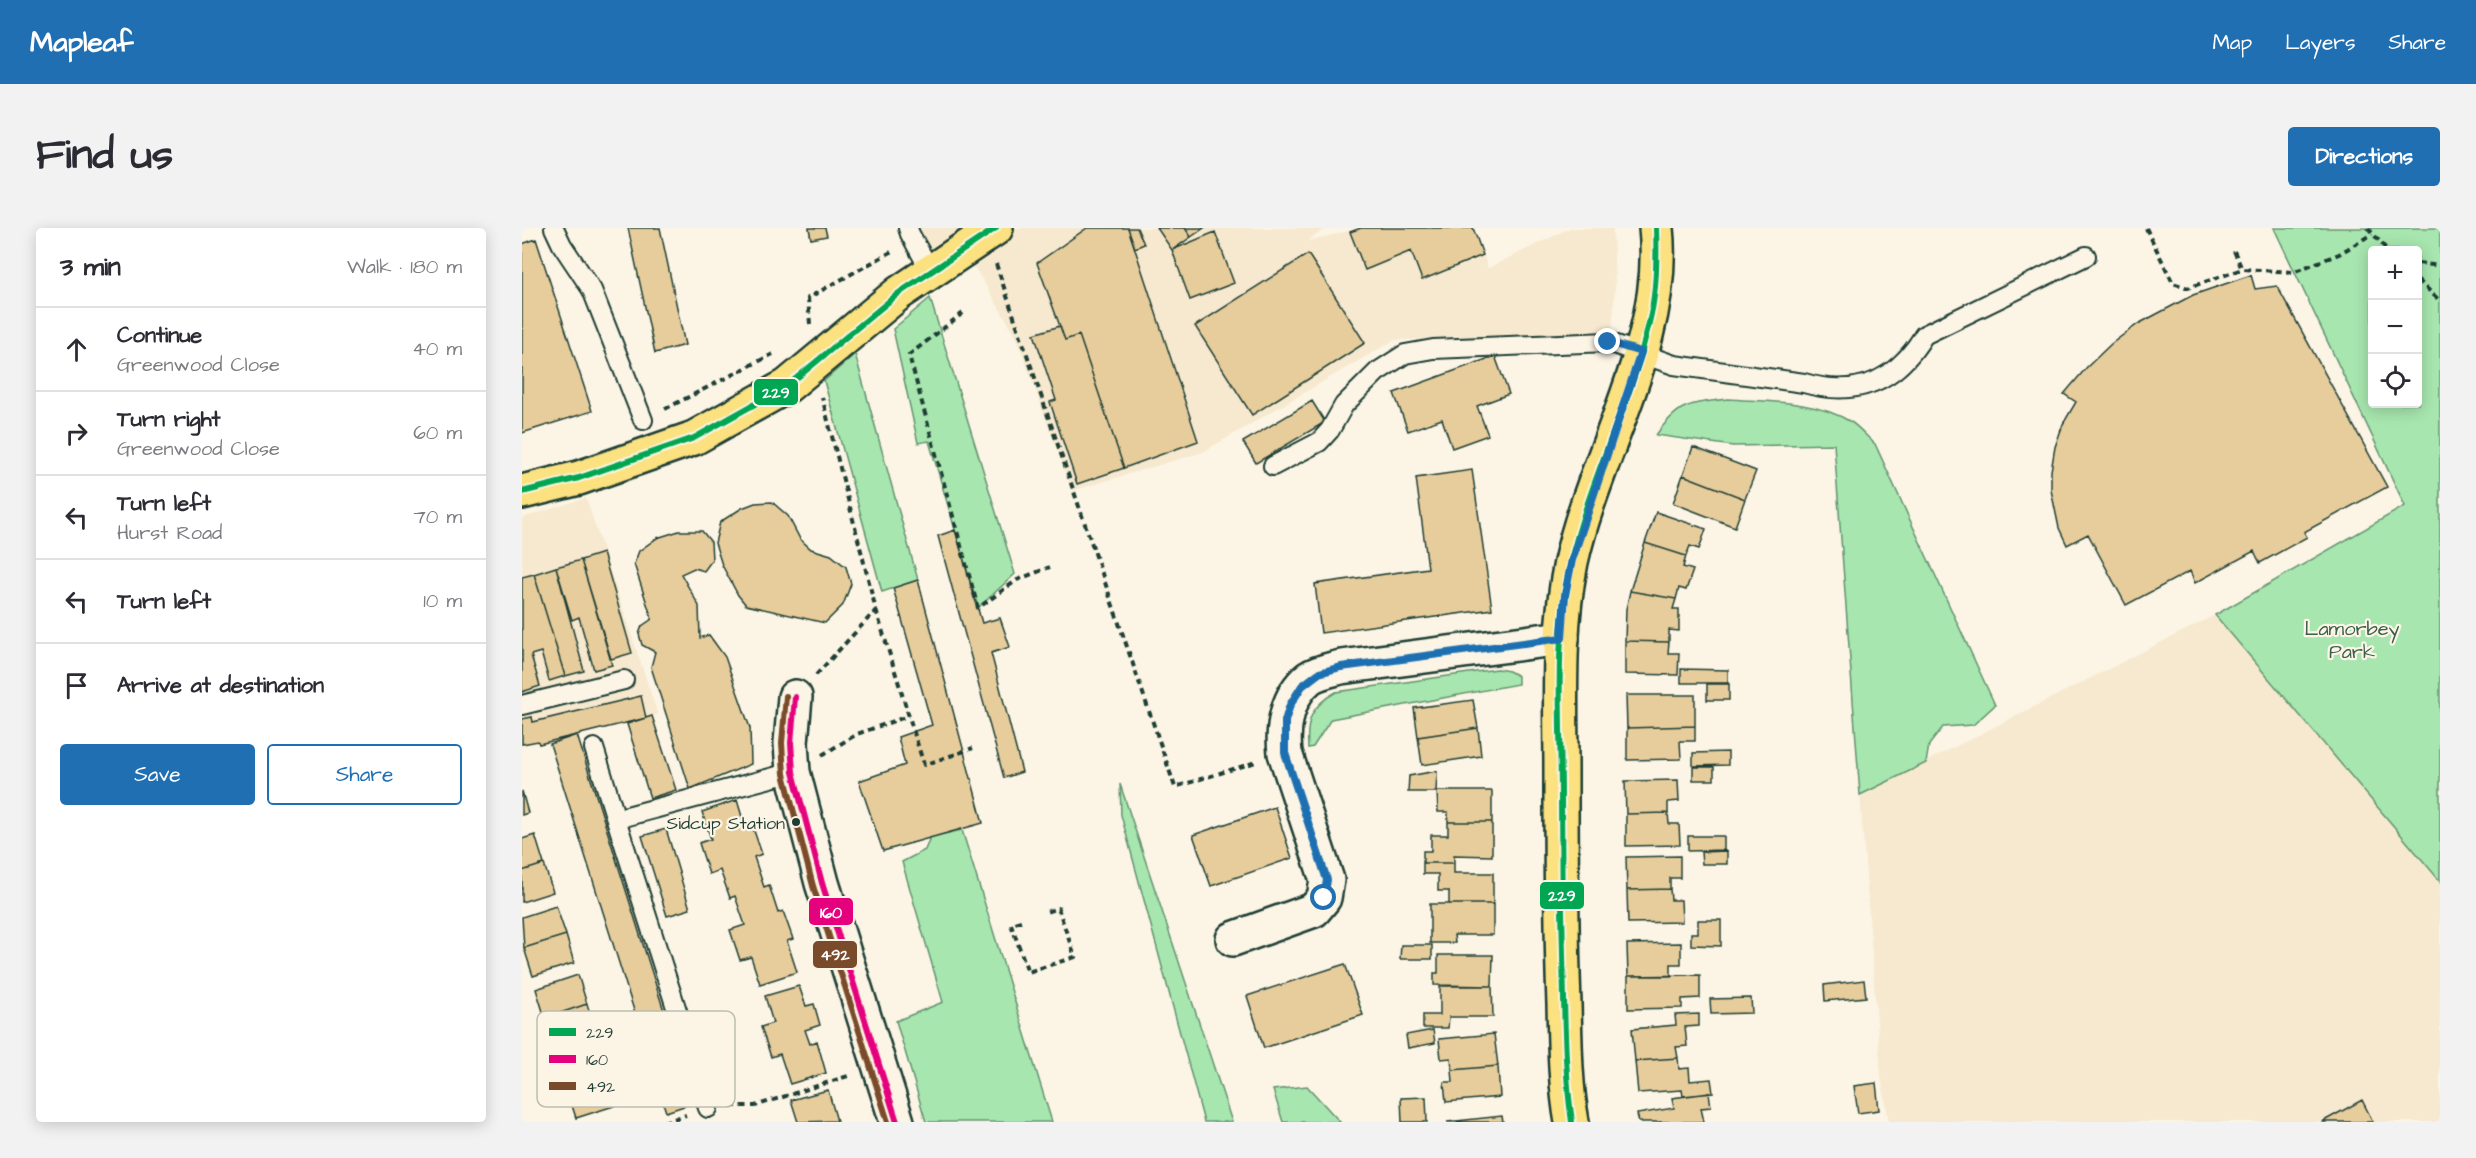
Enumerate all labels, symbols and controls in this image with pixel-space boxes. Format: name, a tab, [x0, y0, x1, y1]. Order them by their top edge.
text: Mapleaf	[30, 23, 133, 62]
text: Map	[2212, 28, 2252, 57]
text: Layers	[2285, 28, 2355, 57]
text: Share	[2388, 28, 2446, 57]
text: Find us	[36, 127, 173, 185]
button: Directions	[2288, 127, 2440, 186]
map controls	[2368, 246, 2422, 408]
button: +	[2368, 246, 2422, 300]
text: 3 min	[60, 249, 121, 285]
text: Walk · 180 m	[347, 253, 462, 281]
button: −	[2368, 300, 2422, 354]
text: Continue	[117, 320, 202, 351]
route end	[1594, 328, 1620, 354]
icon: ahead	[60, 333, 93, 366]
text: 40 m	[412, 335, 462, 363]
text: Greenwood Close	[117, 351, 280, 379]
button: locate	[2368, 354, 2422, 408]
line badge: 229	[753, 378, 799, 406]
text: 229	[761, 382, 790, 404]
text: Turn right	[117, 404, 220, 435]
icon: right	[60, 417, 93, 450]
text: 60 m	[413, 419, 462, 447]
text: Greenwood Close	[117, 435, 280, 463]
text: Turn left	[117, 488, 211, 519]
icon: left	[60, 501, 93, 534]
text: 70 m	[414, 503, 462, 531]
text: Hurst Road	[117, 519, 222, 547]
icon: left	[60, 585, 93, 618]
text: Turn left	[117, 586, 211, 617]
text: 10 m	[423, 587, 462, 615]
park label: Lamorbey Park	[2305, 615, 2399, 666]
icon: arrive	[60, 669, 93, 702]
text: Arrive at destination	[117, 670, 324, 701]
button: Save	[60, 744, 255, 805]
button: Share	[267, 744, 462, 805]
place label: Sidcup Station	[667, 811, 785, 836]
marker: Sidcup Station	[790, 816, 802, 828]
line badge: 229	[1539, 881, 1585, 910]
route start	[1310, 884, 1336, 910]
text: 229	[1547, 885, 1576, 907]
line badge: 160	[808, 897, 854, 926]
text: 160	[820, 902, 842, 924]
line badge: 492	[812, 940, 858, 969]
text: 492	[820, 944, 850, 966]
legend	[537, 1011, 735, 1107]
text: 229	[586, 1022, 613, 1044]
text: 160	[586, 1049, 608, 1071]
text: 492	[586, 1076, 615, 1098]

